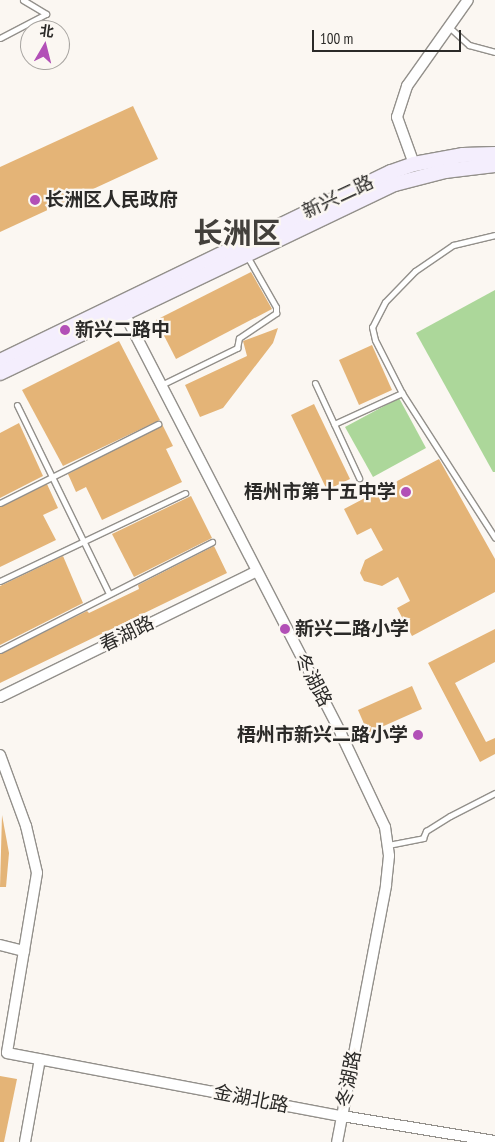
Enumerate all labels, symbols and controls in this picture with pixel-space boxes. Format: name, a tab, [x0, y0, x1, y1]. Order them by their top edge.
north arrow	[20, 20, 70, 70]
scale bar	[315, 20, 464, 52]
text: 北	[39, 21, 55, 41]
text: 100 m	[320, 29, 353, 48]
street label: 新兴二路	[299, 171, 377, 223]
place label: 长洲区人民政府	[45, 189, 178, 211]
marker: 长洲区人民政府	[29, 194, 41, 206]
district label: 长洲区	[194, 216, 280, 250]
place label: 新兴二路中	[75, 319, 170, 341]
marker: 新兴二路中	[59, 324, 71, 336]
place label: 梧州市第十五中学	[244, 481, 396, 503]
marker: 梧州市第十五中学	[400, 486, 412, 498]
street label: 春湖路	[96, 611, 158, 657]
place label: 新兴二路小学	[295, 618, 409, 640]
marker: 新兴二路小学	[279, 623, 291, 635]
street label: 冬湖路	[290, 649, 336, 711]
place label: 梧州市新兴二路小学	[237, 724, 408, 746]
marker: 梧州市新兴二路小学	[412, 729, 424, 741]
street label: 冬湖路	[332, 1049, 366, 1109]
street label: 金湖北路	[212, 1081, 290, 1117]

